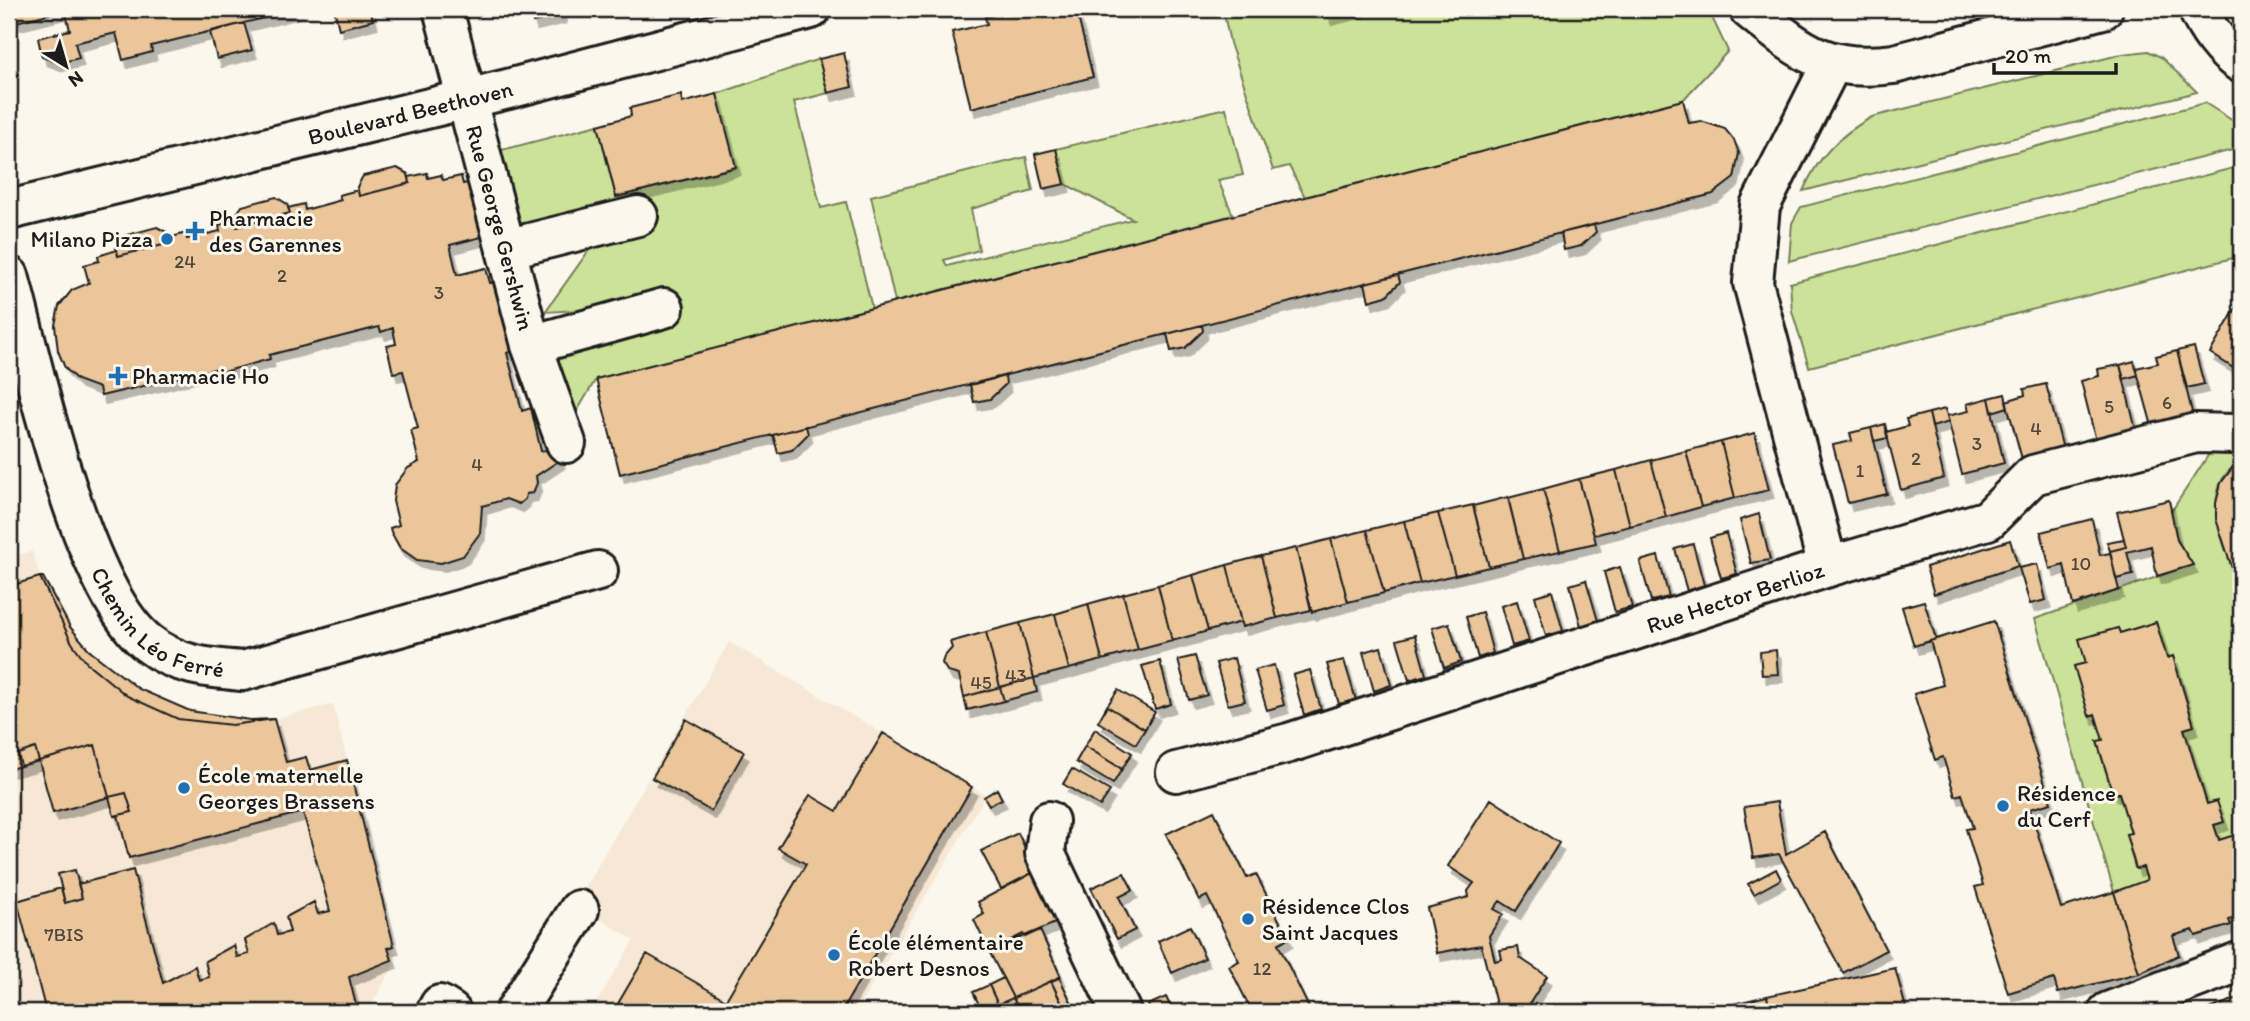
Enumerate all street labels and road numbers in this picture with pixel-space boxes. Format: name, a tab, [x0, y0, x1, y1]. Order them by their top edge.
street label: Boulevard Beethoven	[305, 74, 516, 151]
street label: Rue George Gershwin	[460, 122, 541, 333]
street label: Rue Hector Berlioz	[1643, 555, 1828, 639]
street label: Chemin Léo Ferré	[85, 562, 225, 683]

